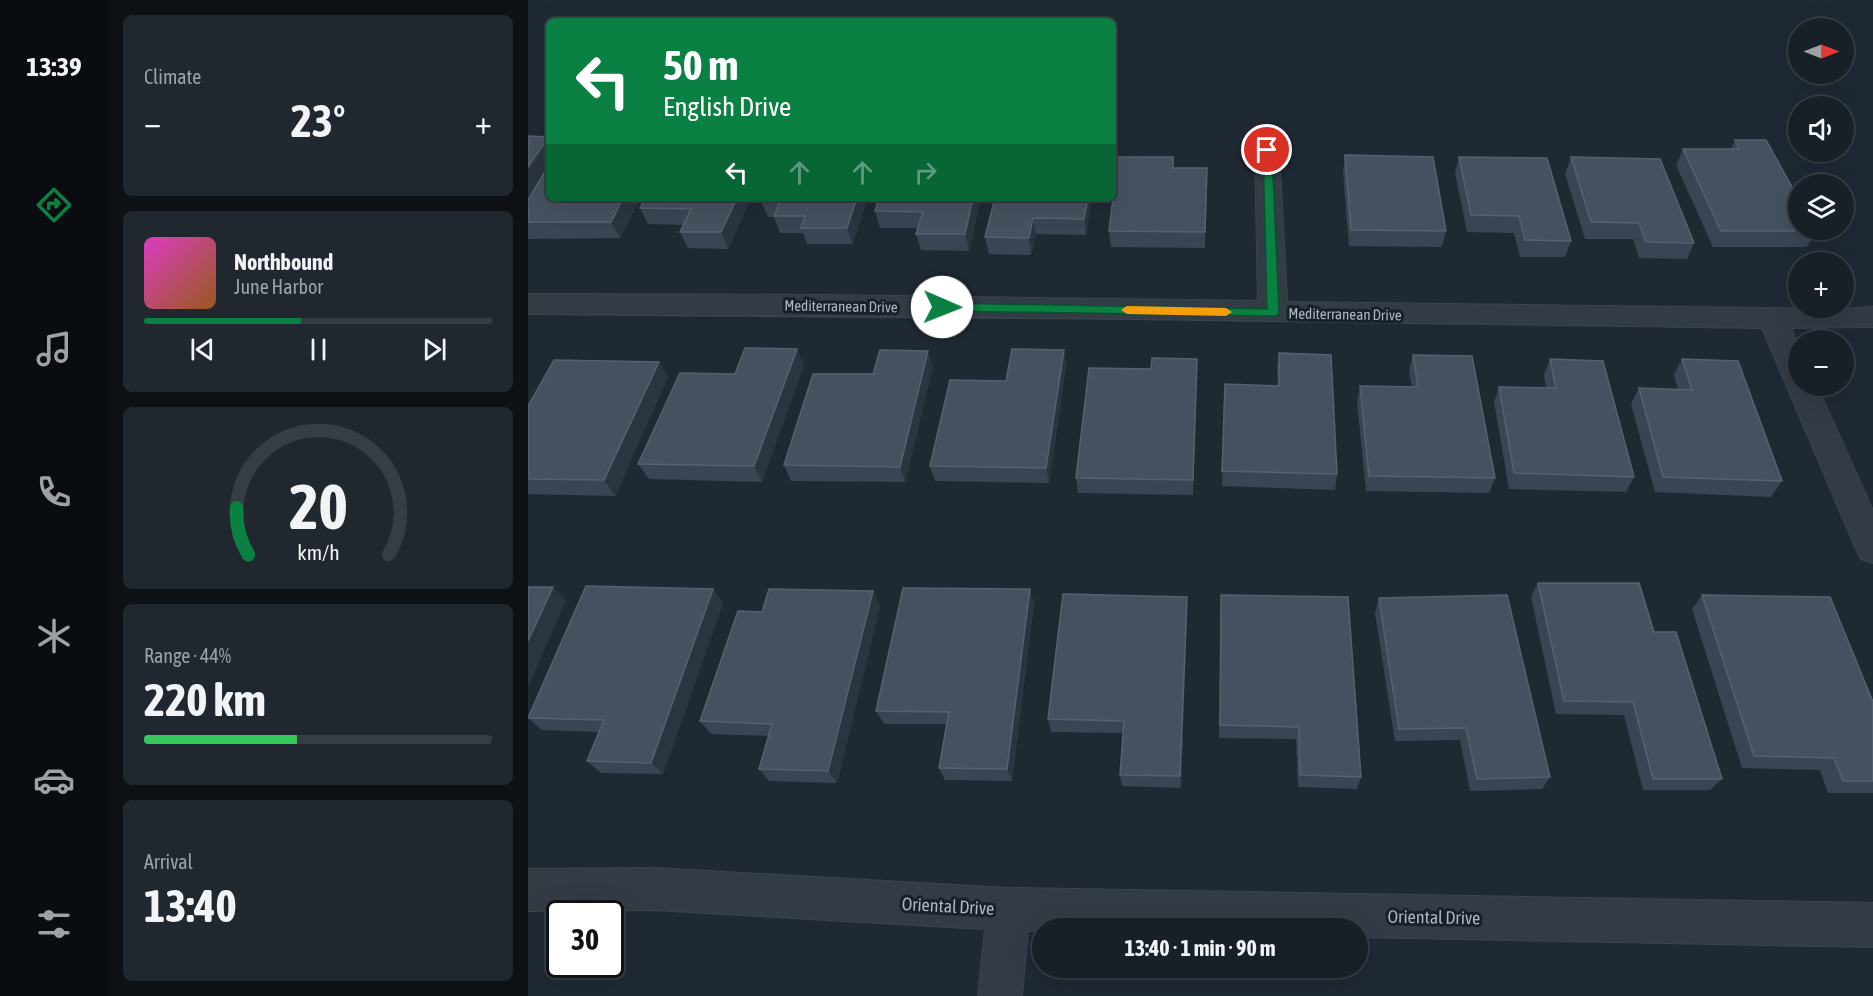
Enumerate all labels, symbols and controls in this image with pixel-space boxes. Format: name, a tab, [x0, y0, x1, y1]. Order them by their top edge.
north arrow	[1788, 18, 1854, 84]
map controls	[1788, 18, 1854, 396]
text: 50 m	[663, 41, 738, 89]
icon: left	[564, 42, 642, 120]
text: 13:39	[26, 51, 82, 82]
text: Climate	[144, 65, 201, 88]
text: English Drive	[663, 91, 791, 122]
text: 23°	[291, 95, 345, 147]
button: sound	[1788, 96, 1854, 162]
text: −	[144, 103, 161, 141]
text: +	[475, 103, 492, 141]
pin	[1241, 124, 1292, 175]
icon: arrive	[1250, 133, 1283, 166]
icon: left	[720, 156, 753, 189]
icon: ahead	[783, 156, 816, 189]
icon: ahead	[846, 156, 879, 189]
icon: right	[909, 156, 942, 189]
button: layers	[1788, 174, 1854, 240]
icon: directions	[33, 184, 75, 226]
text: Northbound	[234, 249, 333, 275]
button: +	[1788, 252, 1854, 318]
text: June Harbor	[234, 275, 323, 298]
position arrow	[910, 275, 974, 339]
street label: Mediterranean Drive	[784, 297, 898, 315]
street label: Mediterranean Drive	[1288, 305, 1402, 323]
icon: music	[33, 328, 75, 370]
button: −	[1788, 330, 1854, 396]
icon: previous	[186, 333, 219, 366]
icon: pause	[302, 333, 335, 366]
icon: next	[418, 333, 451, 366]
icon: phone	[33, 471, 75, 513]
text: 20	[289, 471, 347, 542]
text: km/h	[297, 540, 339, 565]
icon: climate	[33, 615, 75, 657]
text: Range · 44%	[144, 644, 231, 667]
text: 220 km	[144, 674, 266, 726]
icon: car	[33, 759, 75, 801]
text: Arrival	[144, 850, 193, 873]
text: 13:40	[144, 880, 237, 932]
street label: Oriental Drive	[901, 893, 995, 919]
speed limit sign: 30	[546, 900, 624, 978]
icon: filters	[33, 903, 75, 945]
street label: Oriental Drive	[1388, 906, 1480, 928]
text: 13:40 · 1 min · 90 m	[1124, 935, 1276, 961]

